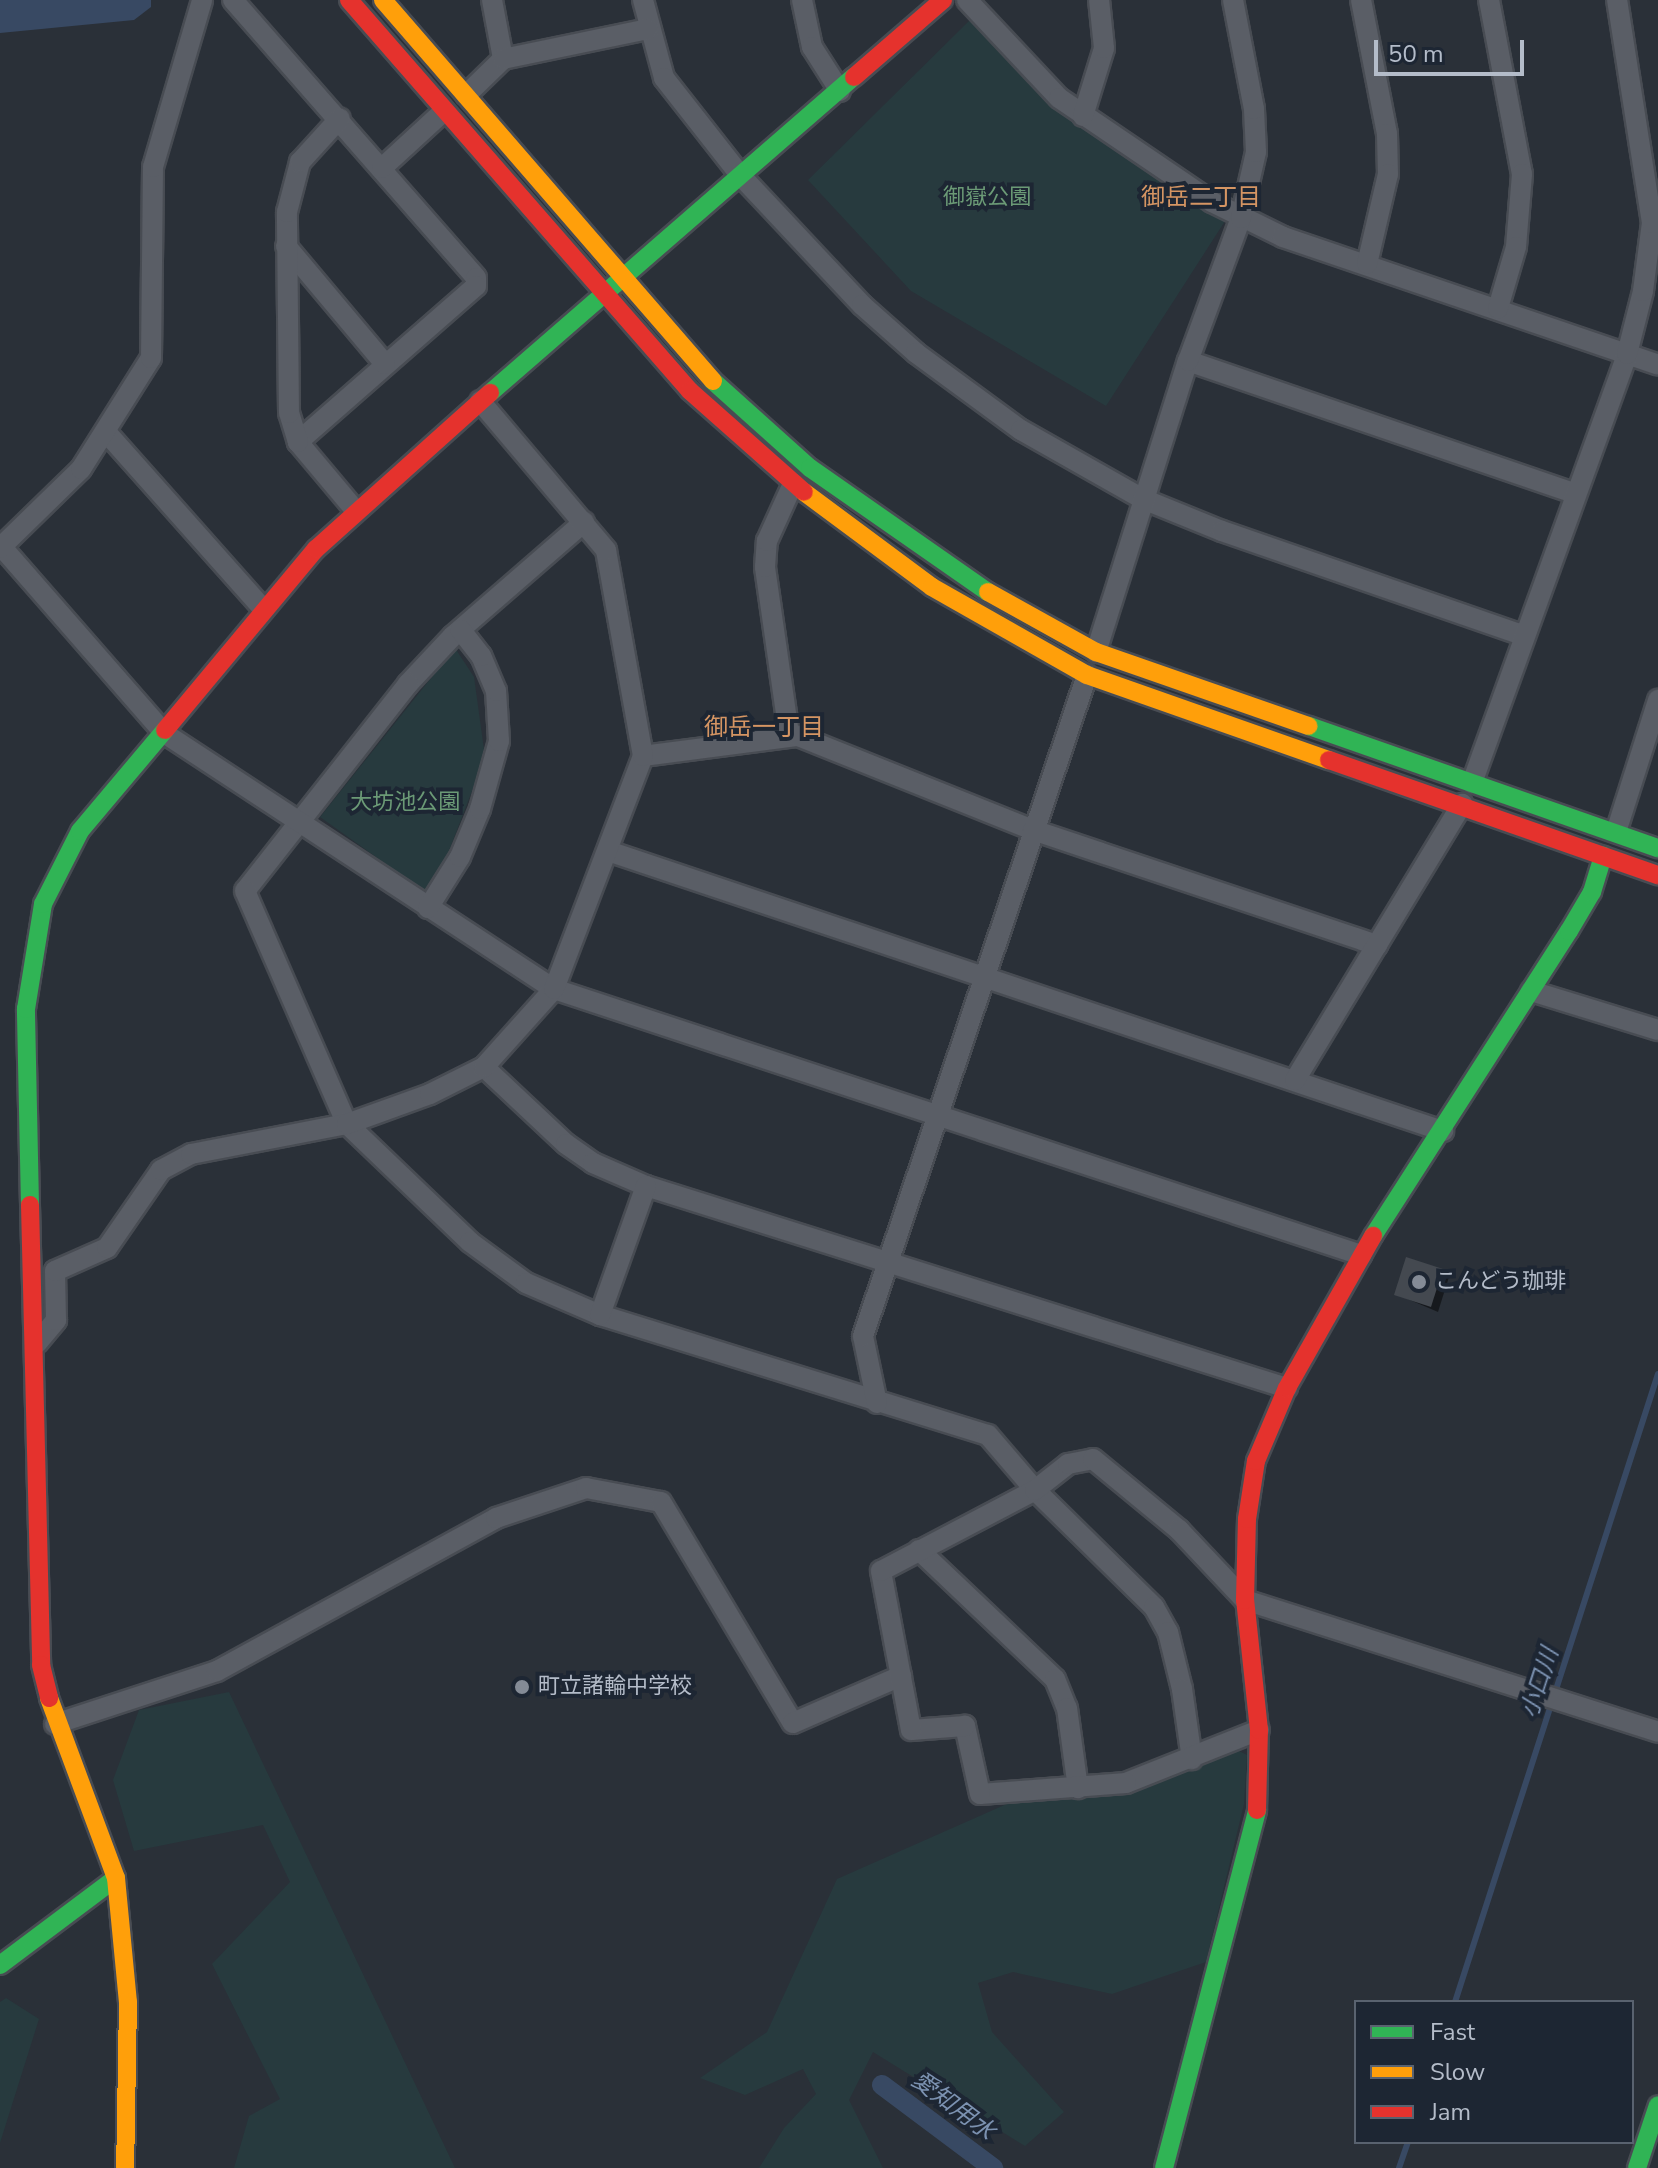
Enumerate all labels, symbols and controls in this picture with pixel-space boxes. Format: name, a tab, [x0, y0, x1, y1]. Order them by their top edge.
scale bar	[1378, 24, 1528, 74]
text: 50 m	[1388, 38, 1444, 70]
district label: 御岳二丁目	[1141, 184, 1261, 212]
park label: 御嶽公園	[943, 185, 1031, 211]
district label: 御岳一丁目	[704, 714, 824, 742]
park label: 大坊池公園	[350, 790, 460, 816]
place label: こんどう珈琲	[1435, 1269, 1567, 1295]
marker: こんどう珈琲	[1410, 1273, 1428, 1291]
water label: 小口川	[1515, 1644, 1565, 1722]
place label: 町立諸輪中学校	[538, 1674, 692, 1700]
marker: 町立諸輪中学校	[513, 1678, 531, 1696]
legend	[1354, 2000, 1634, 2144]
text: Fast	[1430, 2016, 1475, 2048]
text: Slow	[1430, 2056, 1485, 2088]
water label: 愛知用水	[906, 2066, 1000, 2146]
text: Jam	[1430, 2096, 1471, 2128]

